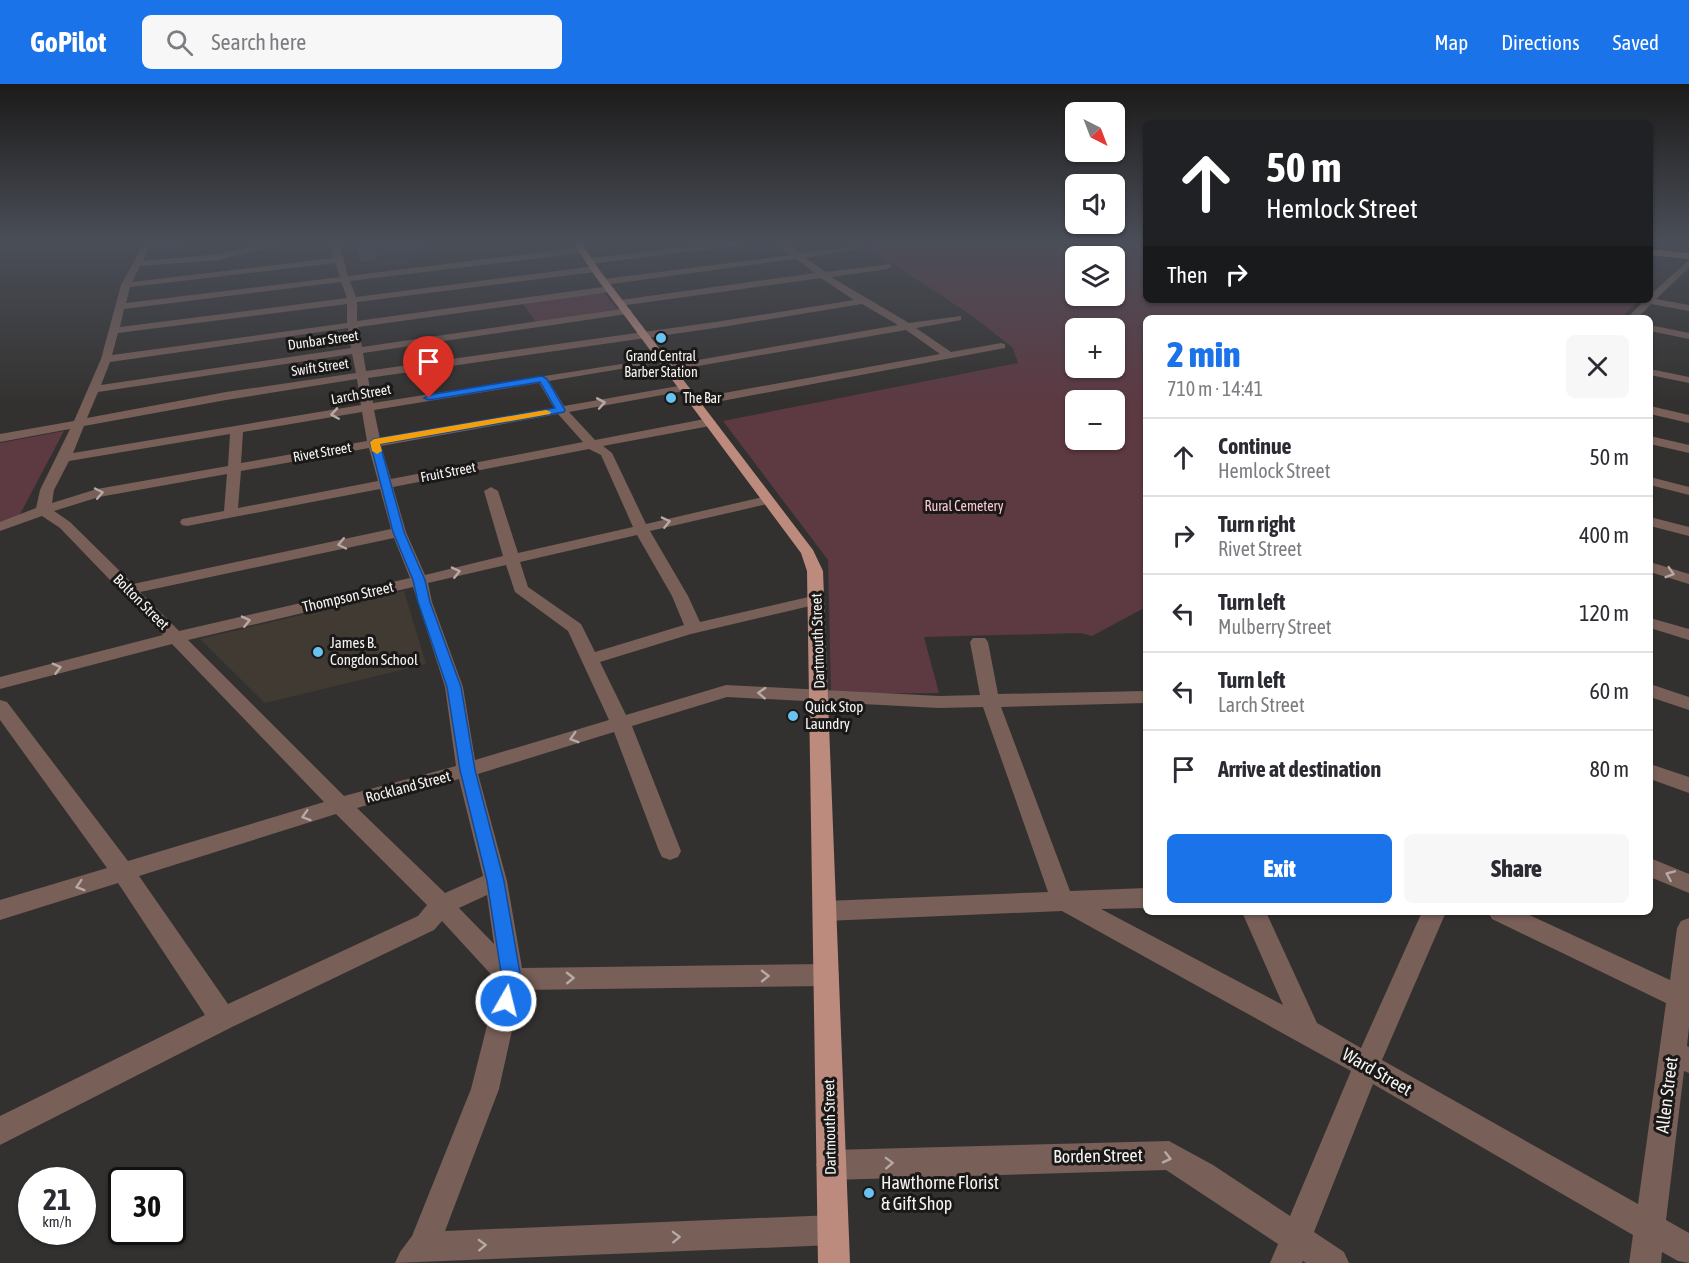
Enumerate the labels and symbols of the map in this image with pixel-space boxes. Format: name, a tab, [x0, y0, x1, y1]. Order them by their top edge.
north arrow	[1065, 102, 1125, 162]
street label: Dunbar Street	[287, 327, 359, 353]
marker: Grand Central Barber Station	[654, 331, 668, 345]
pin	[403, 336, 454, 398]
place label: Grand Central Barber Station	[624, 348, 698, 380]
street label: Swift Street	[290, 355, 350, 379]
street label: Larch Street	[330, 381, 392, 407]
place label: The Bar	[683, 390, 722, 406]
marker: The Bar	[664, 391, 678, 405]
one-way arrow	[595, 397, 605, 410]
one-way arrow	[330, 407, 340, 419]
street label: Rivet Street	[292, 439, 352, 465]
street label: Fruit Street	[419, 459, 477, 485]
one-way arrow	[93, 488, 103, 501]
park label: Rural Cemetery	[925, 498, 1004, 514]
one-way arrow	[661, 517, 671, 530]
one-way arrow	[337, 537, 347, 550]
one-way arrow	[451, 566, 461, 579]
one-way arrow	[1664, 566, 1674, 578]
street label: Bolton Street	[110, 570, 173, 633]
street label: Thompson Street	[301, 578, 395, 615]
street label: Dartmouth Street	[807, 593, 828, 689]
one-way arrow	[241, 615, 251, 628]
place label: James B. Congdon School	[330, 634, 418, 668]
marker: James B. Congdon School	[311, 645, 325, 659]
one-way arrow	[51, 663, 61, 675]
one-way arrow	[757, 687, 766, 700]
place label: Quick Stop Laundry	[805, 698, 863, 732]
marker: Quick Stop Laundry	[786, 709, 800, 723]
one-way arrow	[569, 731, 580, 743]
street label: Rockland Street	[364, 767, 452, 806]
one-way arrow	[301, 809, 312, 821]
one-way arrow	[1665, 871, 1676, 883]
one-way arrow	[75, 879, 86, 891]
position arrow	[474, 969, 538, 1033]
one-way arrow	[760, 969, 769, 982]
one-way arrow	[565, 972, 574, 984]
street label: Ward Street	[1339, 1043, 1416, 1100]
street label: Allen Street	[1651, 1055, 1682, 1134]
street label: Dartmouth Street	[820, 1079, 839, 1175]
street label: Borden Street	[1053, 1144, 1143, 1167]
one-way arrow	[1162, 1150, 1172, 1163]
one-way arrow	[885, 1157, 894, 1170]
speed limit sign: 30	[108, 1167, 186, 1245]
place label: Hawthorne Florist & Gift Shop	[881, 1172, 999, 1214]
marker: Hawthorne Florist & Gift Shop	[862, 1186, 876, 1200]
one-way arrow	[672, 1230, 681, 1243]
one-way arrow	[477, 1238, 486, 1251]

